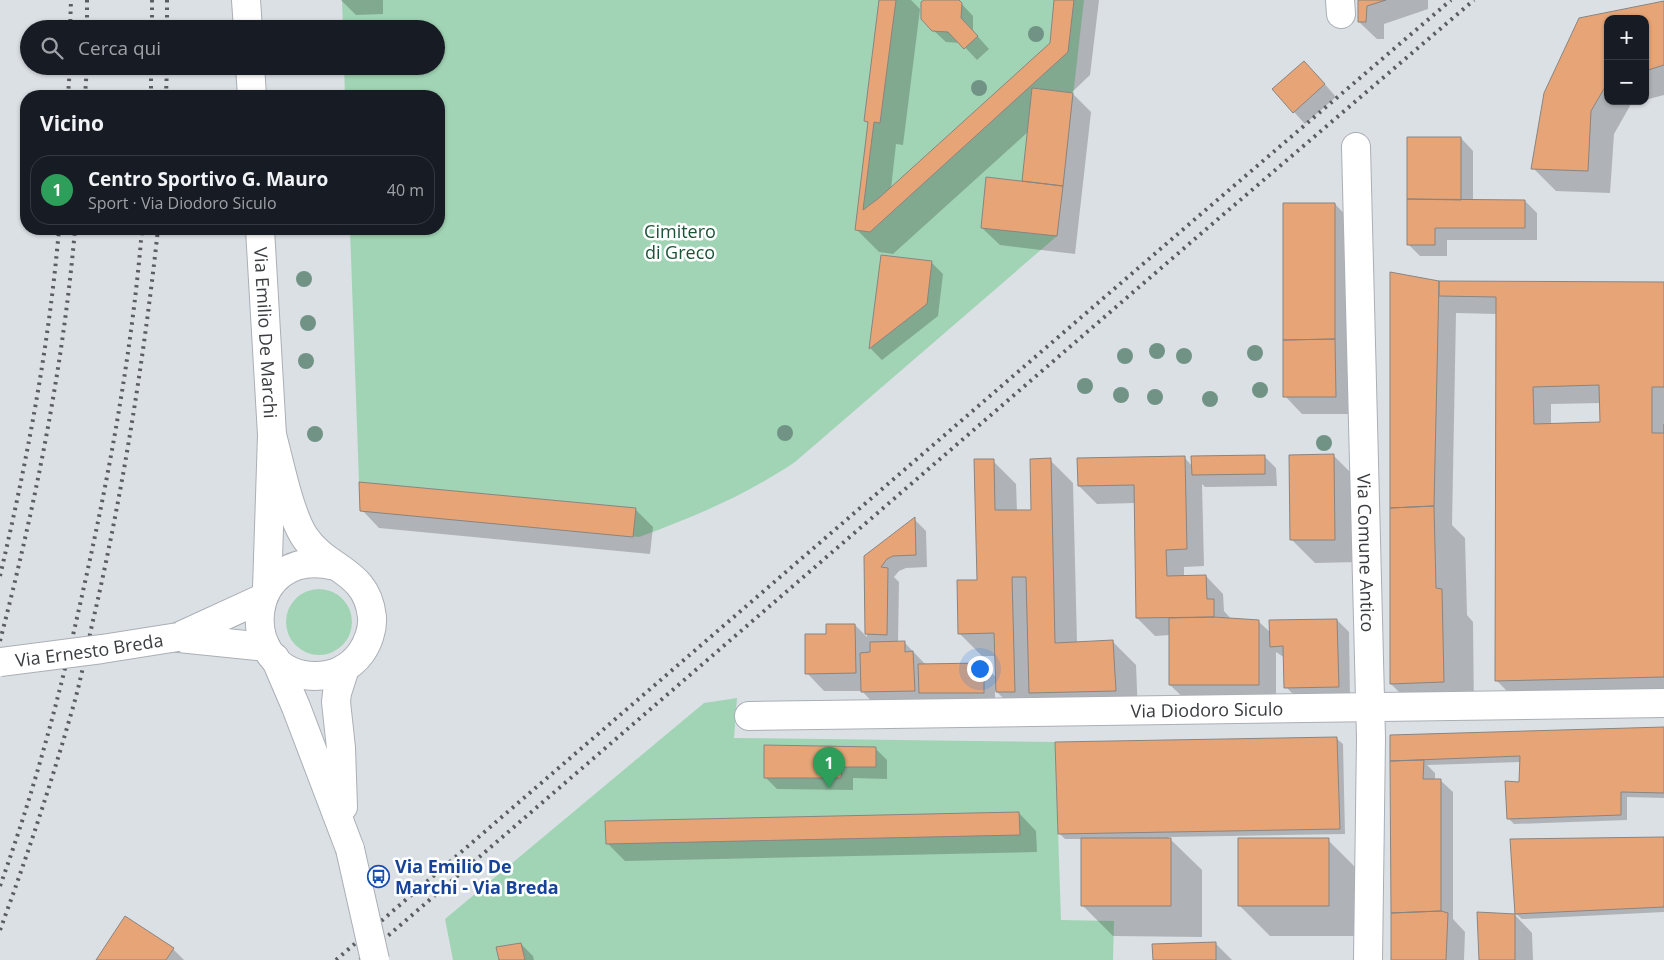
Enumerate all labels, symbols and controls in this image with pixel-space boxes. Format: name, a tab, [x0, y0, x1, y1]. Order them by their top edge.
map controls	[1604, 15, 1649, 105]
button: +	[1604, 15, 1649, 60]
search box	[20, 20, 445, 75]
icon: search	[38, 34, 66, 62]
text: Cerca qui	[78, 35, 161, 61]
button: −	[1604, 60, 1649, 105]
text: Vicino	[40, 109, 104, 137]
text: Centro Sportivo G. Mauro	[88, 166, 328, 192]
text: 1	[52, 179, 62, 201]
text: 40 m	[387, 179, 424, 201]
text: Sport · Via Diodoro Siculo	[88, 192, 277, 214]
park label: Cimitero di Greco	[644, 219, 716, 264]
street label: Via Emilio De Marchi	[249, 247, 283, 419]
street label: Via Comune Antico	[1352, 473, 1380, 632]
street label: Via Ernesto Breda	[14, 628, 165, 672]
your location	[967, 656, 993, 682]
street label: Via Diodoro Siculo	[1130, 696, 1283, 723]
pin: 1	[813, 747, 845, 788]
place label: Via Emilio De Marchi - Via Breda	[395, 854, 559, 899]
bus stop icon: Via Emilio De Marchi - Via Breda	[367, 864, 391, 888]

